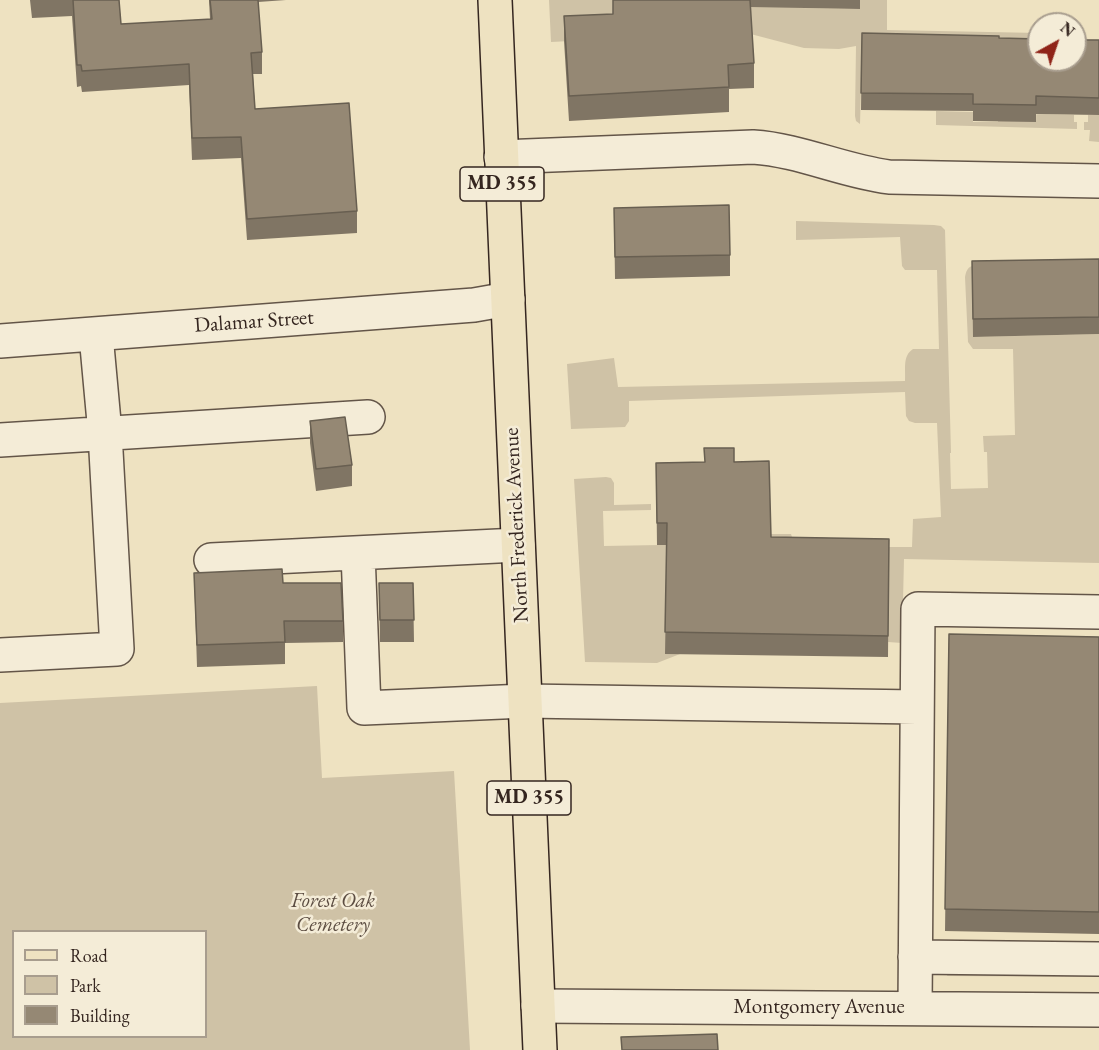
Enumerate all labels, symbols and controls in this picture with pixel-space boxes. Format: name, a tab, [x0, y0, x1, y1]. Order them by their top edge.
north arrow	[1027, 12, 1087, 72]
text: N	[1056, 17, 1079, 42]
road number: MD 355	[460, 167, 544, 201]
street label: Dalamar Street	[193, 305, 315, 339]
street label: North Frederick Avenue	[499, 427, 535, 623]
road number: MD 355	[487, 781, 571, 815]
park label: Forest Oak Cemetery	[291, 888, 375, 938]
legend	[12, 930, 207, 1038]
text: Road	[70, 944, 108, 967]
text: Park	[70, 974, 101, 997]
street label: Montgomery Avenue	[733, 994, 905, 1020]
text: Building	[70, 1004, 130, 1027]

